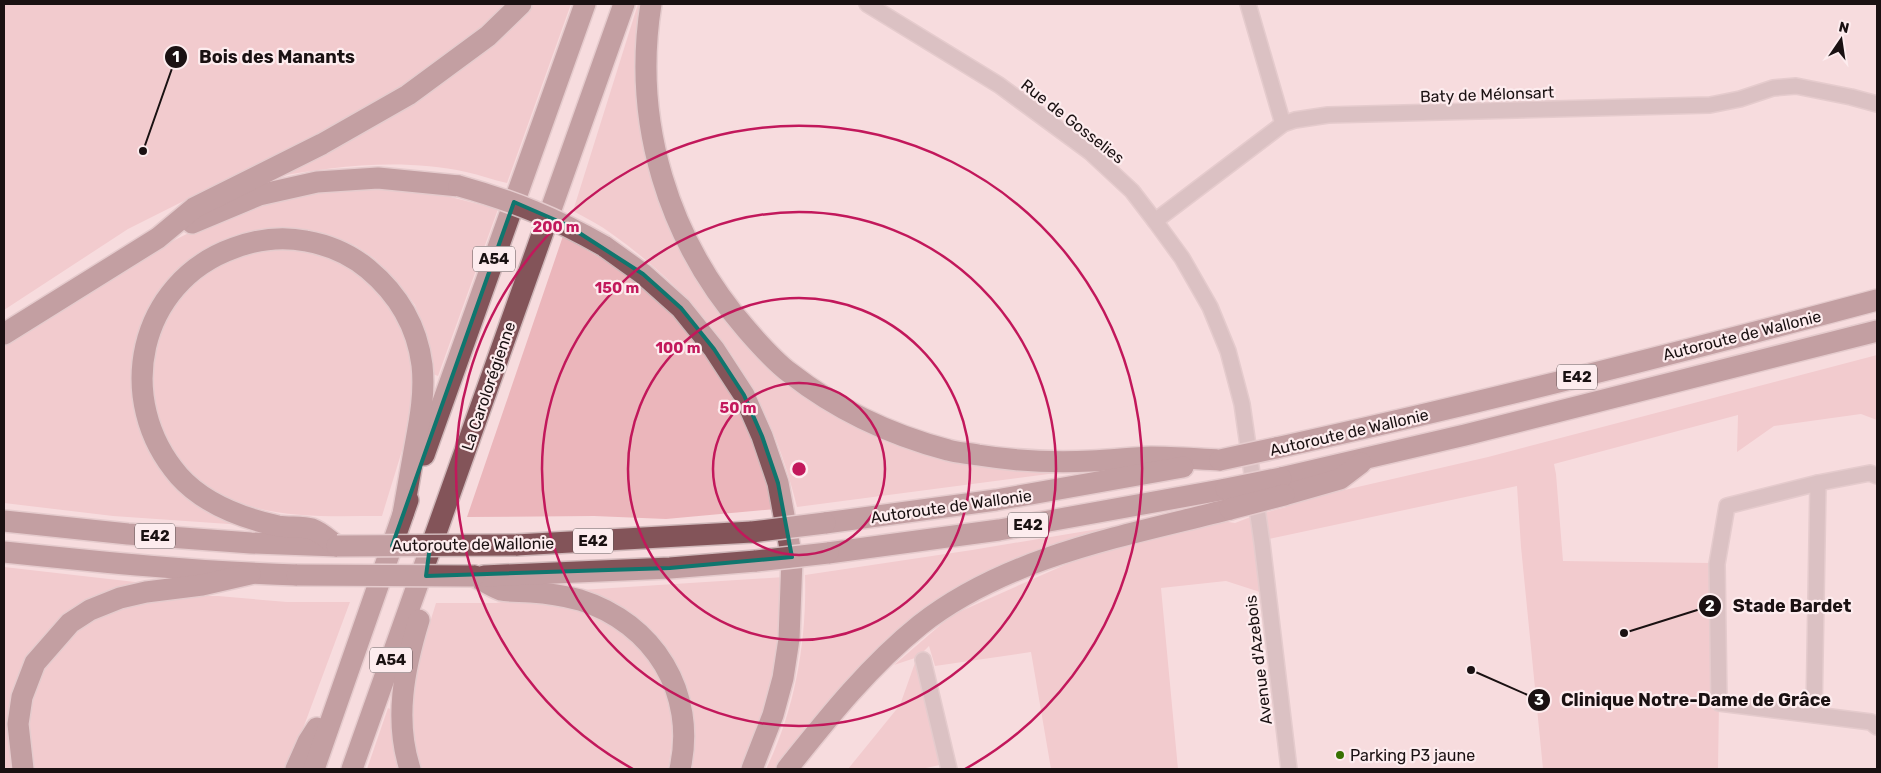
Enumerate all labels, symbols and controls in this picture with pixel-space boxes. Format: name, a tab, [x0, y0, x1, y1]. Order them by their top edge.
north arrow	[1816, 15, 1866, 65]
text: N	[1837, 18, 1851, 37]
callout: Bois des Manants	[164, 40, 365, 73]
text: Bois des Manants	[199, 46, 355, 68]
text: 1	[172, 48, 180, 66]
street label: Rue de Gosselies	[1017, 75, 1128, 168]
street label: Baty de Mélonsart	[1420, 83, 1554, 106]
text: 200 m	[532, 218, 580, 236]
road number: A54	[473, 246, 515, 272]
text: 150 m	[595, 279, 639, 297]
street label: Autoroute de Wallonie	[1661, 307, 1823, 364]
street label: La Carolorégienne	[458, 319, 519, 453]
text: 100 m	[656, 339, 700, 357]
road number: E42	[1557, 364, 1597, 390]
text: 50 m	[720, 399, 756, 417]
street label: Autoroute de Wallonie	[1268, 405, 1430, 460]
centre of rings	[790, 460, 808, 478]
street label: Autoroute de Wallonie	[869, 486, 1033, 527]
road number: E42	[1008, 512, 1048, 538]
road number: E42	[135, 524, 175, 548]
road number: E42	[573, 528, 613, 554]
street label: Autoroute de Wallonie	[392, 534, 554, 555]
callout: Stade Bardet	[1697, 589, 1861, 622]
street label: Avenue d'Azebois	[1241, 594, 1276, 726]
text: Stade Bardet	[1733, 595, 1851, 617]
text: 2	[1705, 597, 1715, 615]
road number: A54	[370, 648, 412, 672]
callout: Clinique Notre-Dame de Grâce	[1526, 683, 1841, 716]
text: Clinique Notre-Dame de Grâce	[1561, 689, 1831, 711]
text: 3	[1534, 691, 1544, 709]
place label: Parking P3 jaune	[1350, 746, 1475, 765]
marker: Parking P3 jaune	[1334, 749, 1346, 761]

